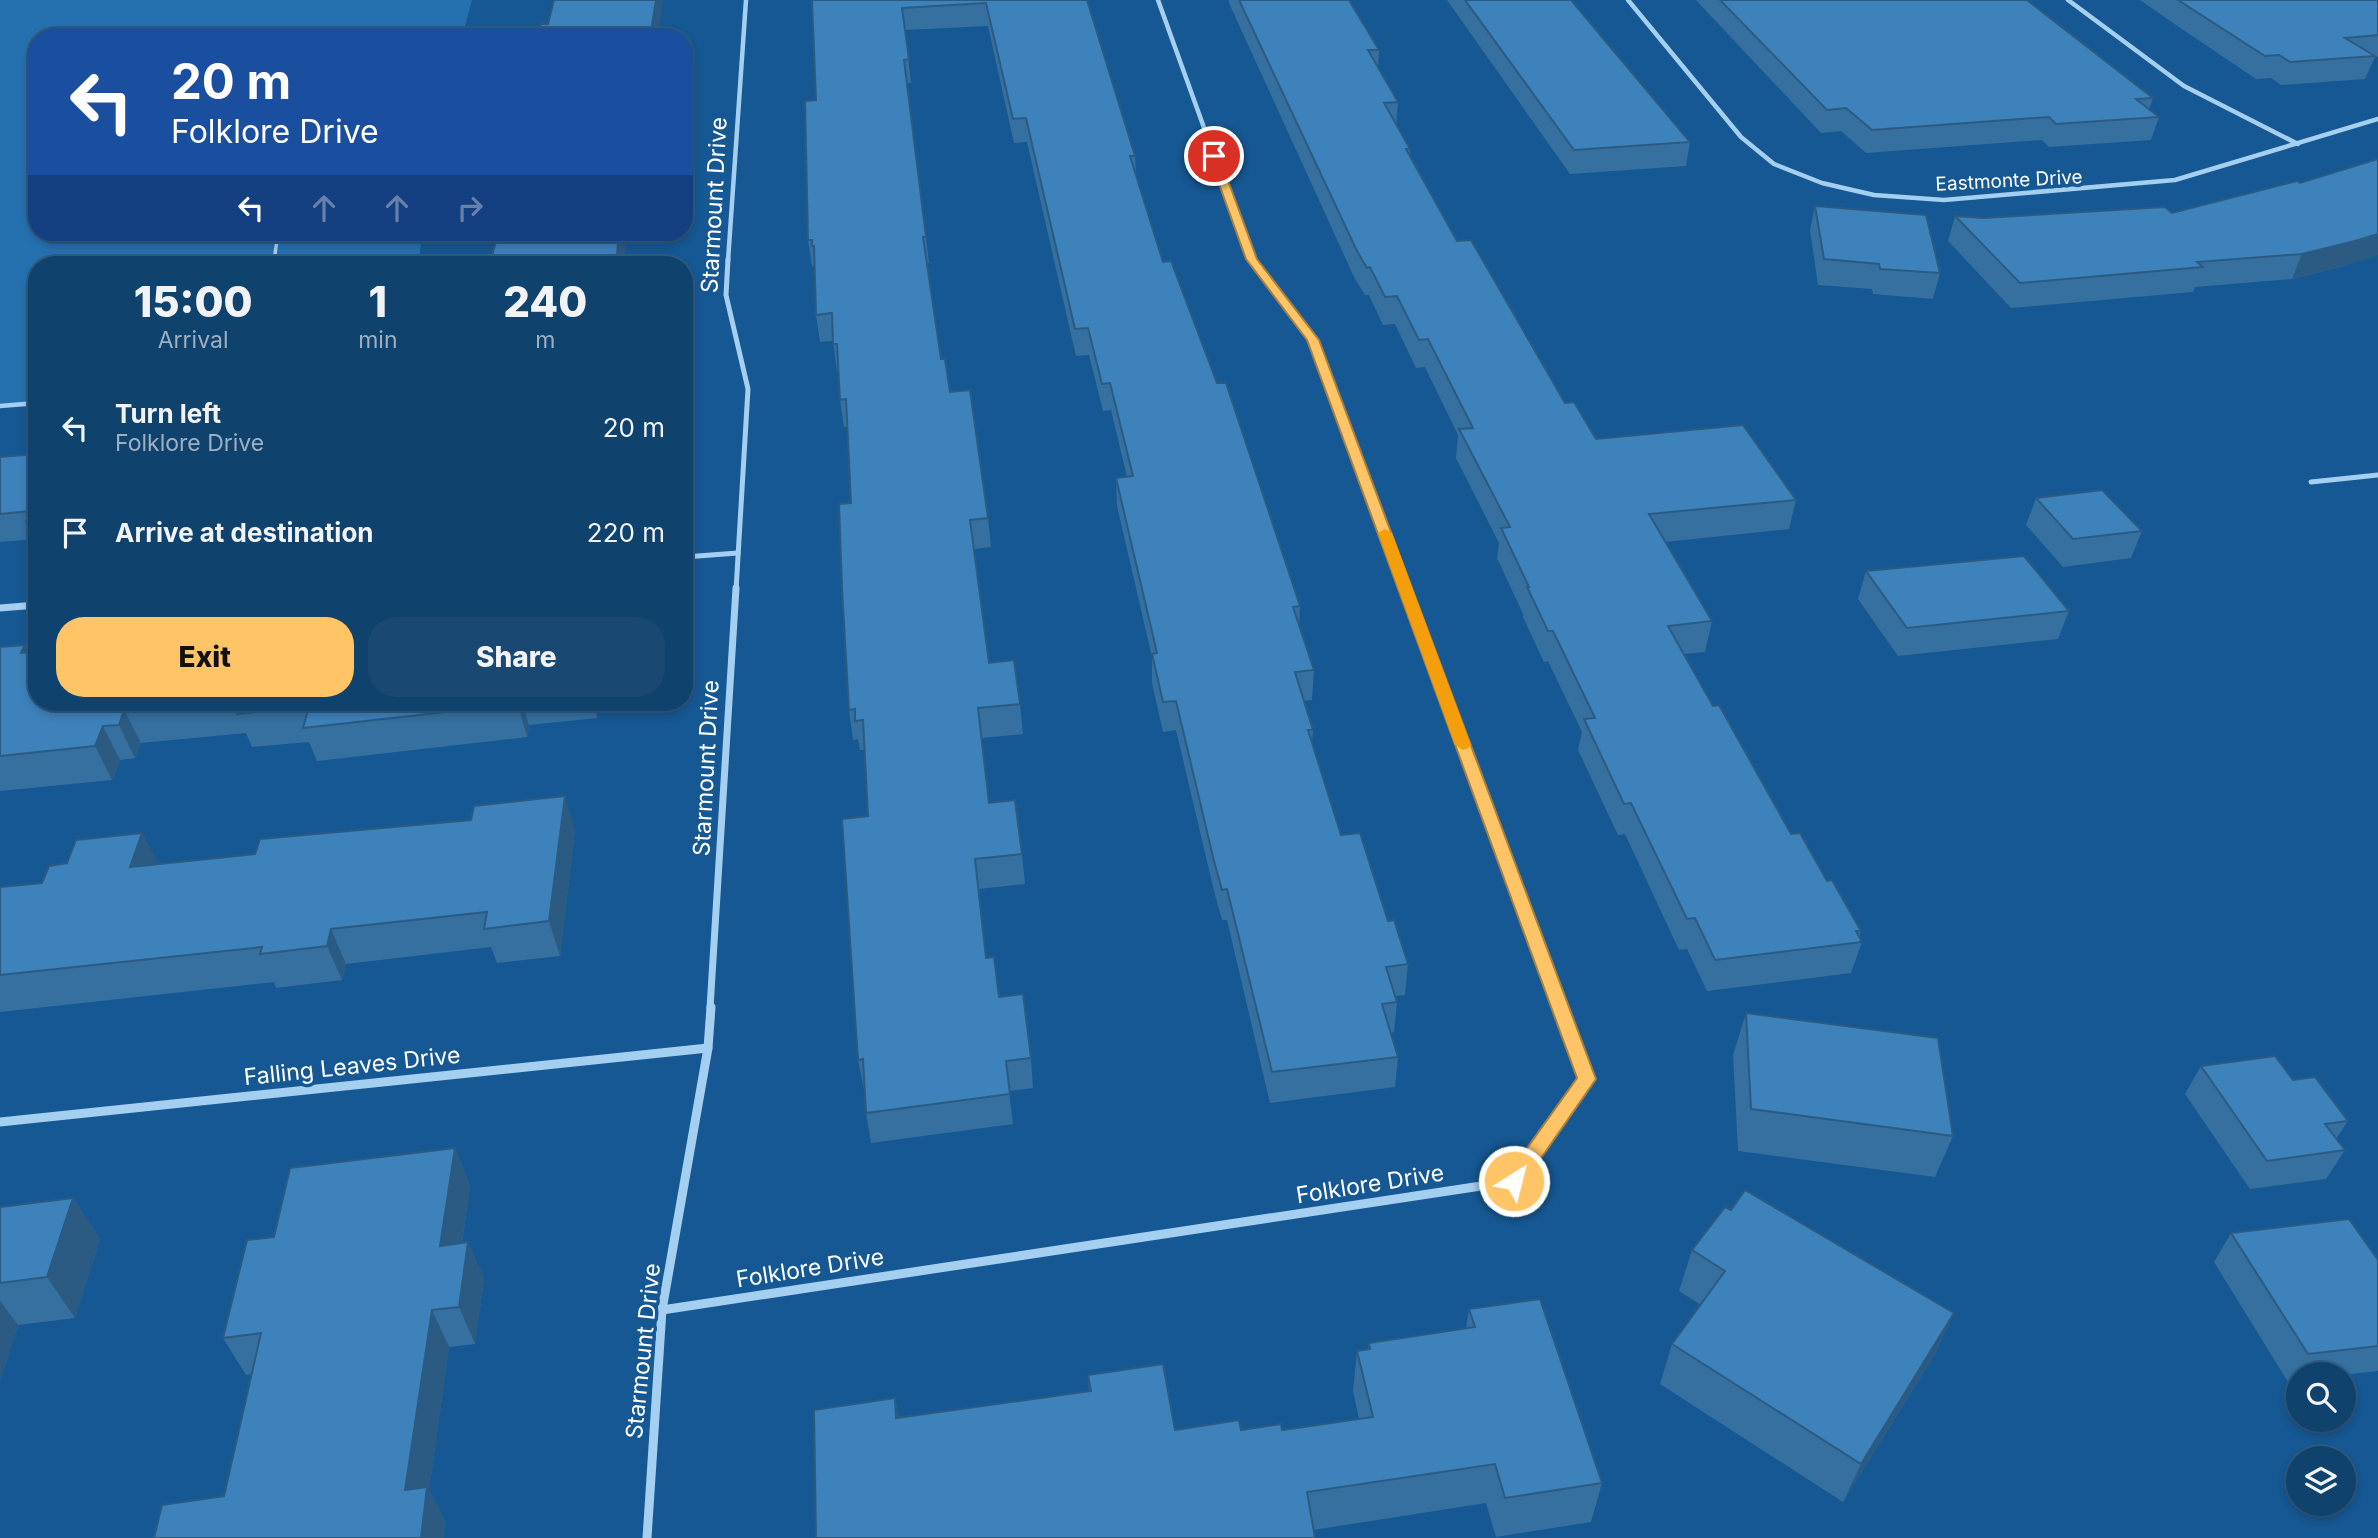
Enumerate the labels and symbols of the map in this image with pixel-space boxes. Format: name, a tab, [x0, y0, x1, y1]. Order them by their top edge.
street label: Starmount Drive	[695, 116, 733, 294]
pin	[1184, 126, 1244, 186]
street label: Eastmonte Drive	[1935, 165, 2083, 196]
street label: Starmount Drive	[687, 679, 725, 857]
street label: Falling Leaves Drive	[242, 1041, 462, 1091]
position arrow	[1477, 1144, 1551, 1218]
street label: Folklore Drive	[1294, 1158, 1446, 1210]
street label: Folklore Drive	[734, 1242, 886, 1294]
street label: Starmount Drive	[620, 1262, 666, 1440]

